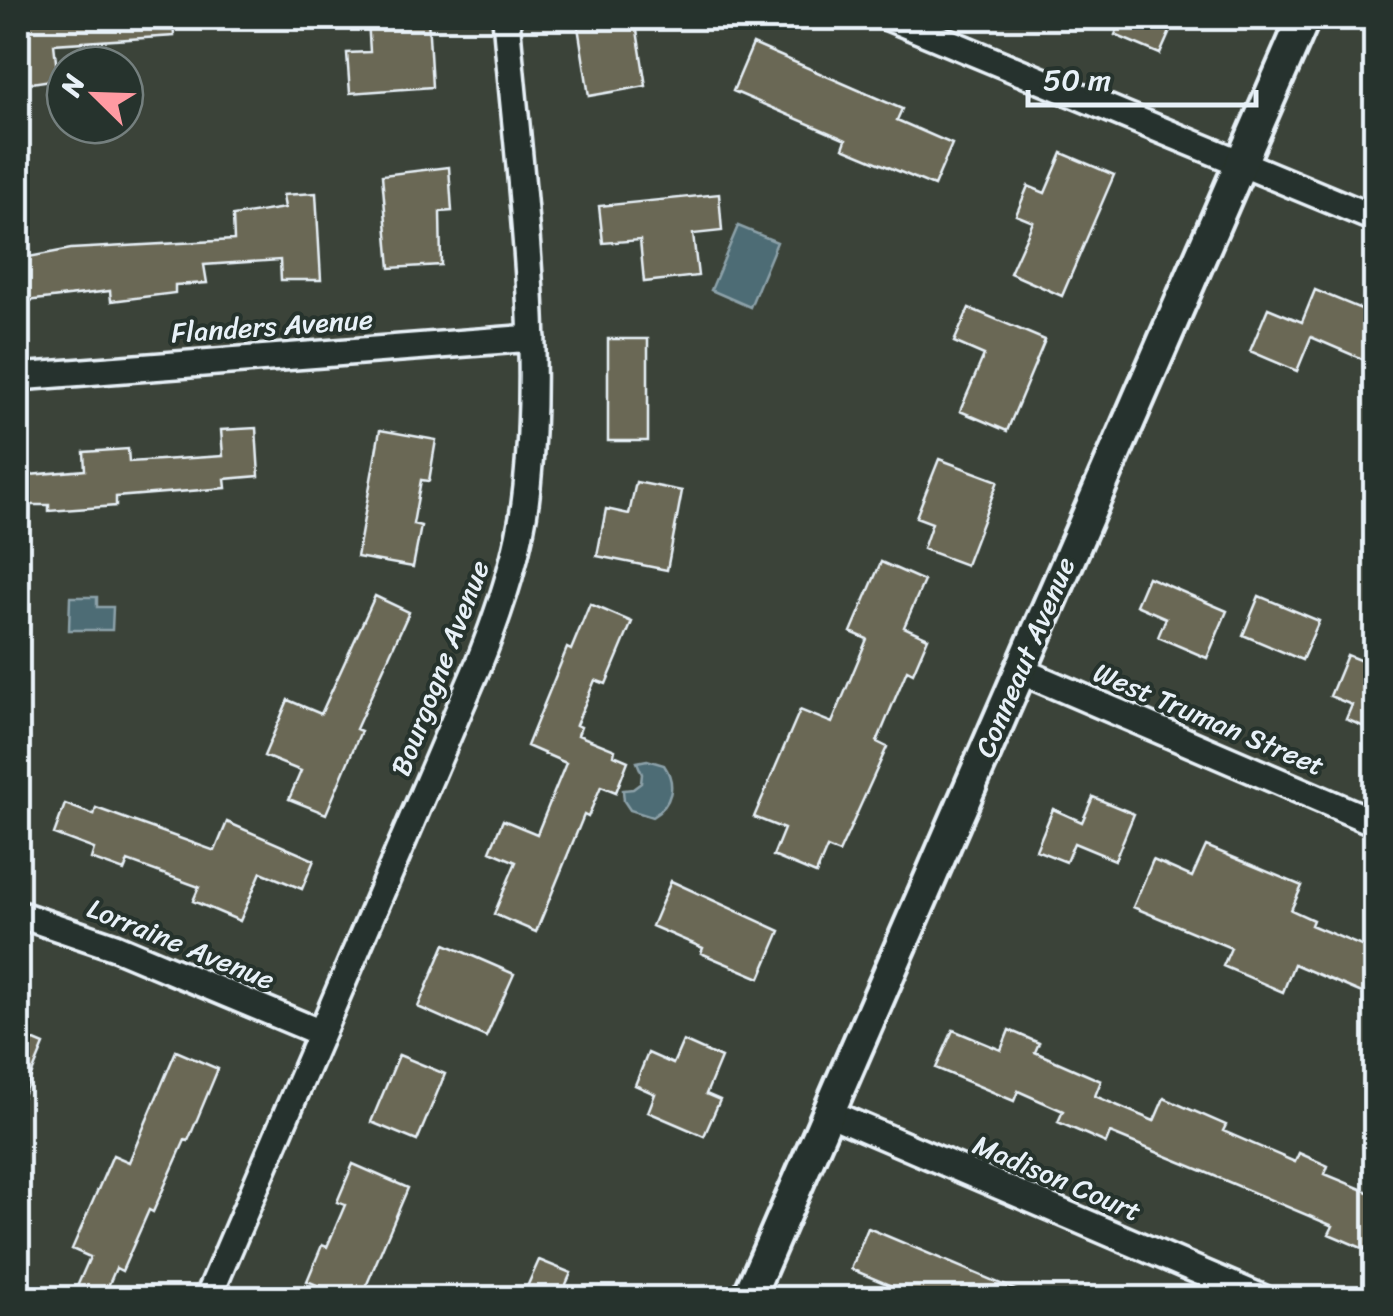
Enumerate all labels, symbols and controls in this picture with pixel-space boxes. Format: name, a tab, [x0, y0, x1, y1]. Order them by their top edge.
north arrow	[45, 45, 145, 145]
scale bar	[1028, 45, 1256, 107]
text: 50 m	[1043, 53, 1111, 107]
text: N	[46, 66, 99, 105]
street label: Flanders Avenue	[169, 294, 375, 358]
street label: Conneaut Avenue	[961, 549, 1089, 765]
street label: Bourgogne Avenue	[376, 553, 504, 783]
street label: West Truman Street	[1086, 648, 1332, 790]
street label: Lorraine Avenue	[80, 884, 282, 1004]
street label: Madison Court	[965, 1120, 1149, 1236]

